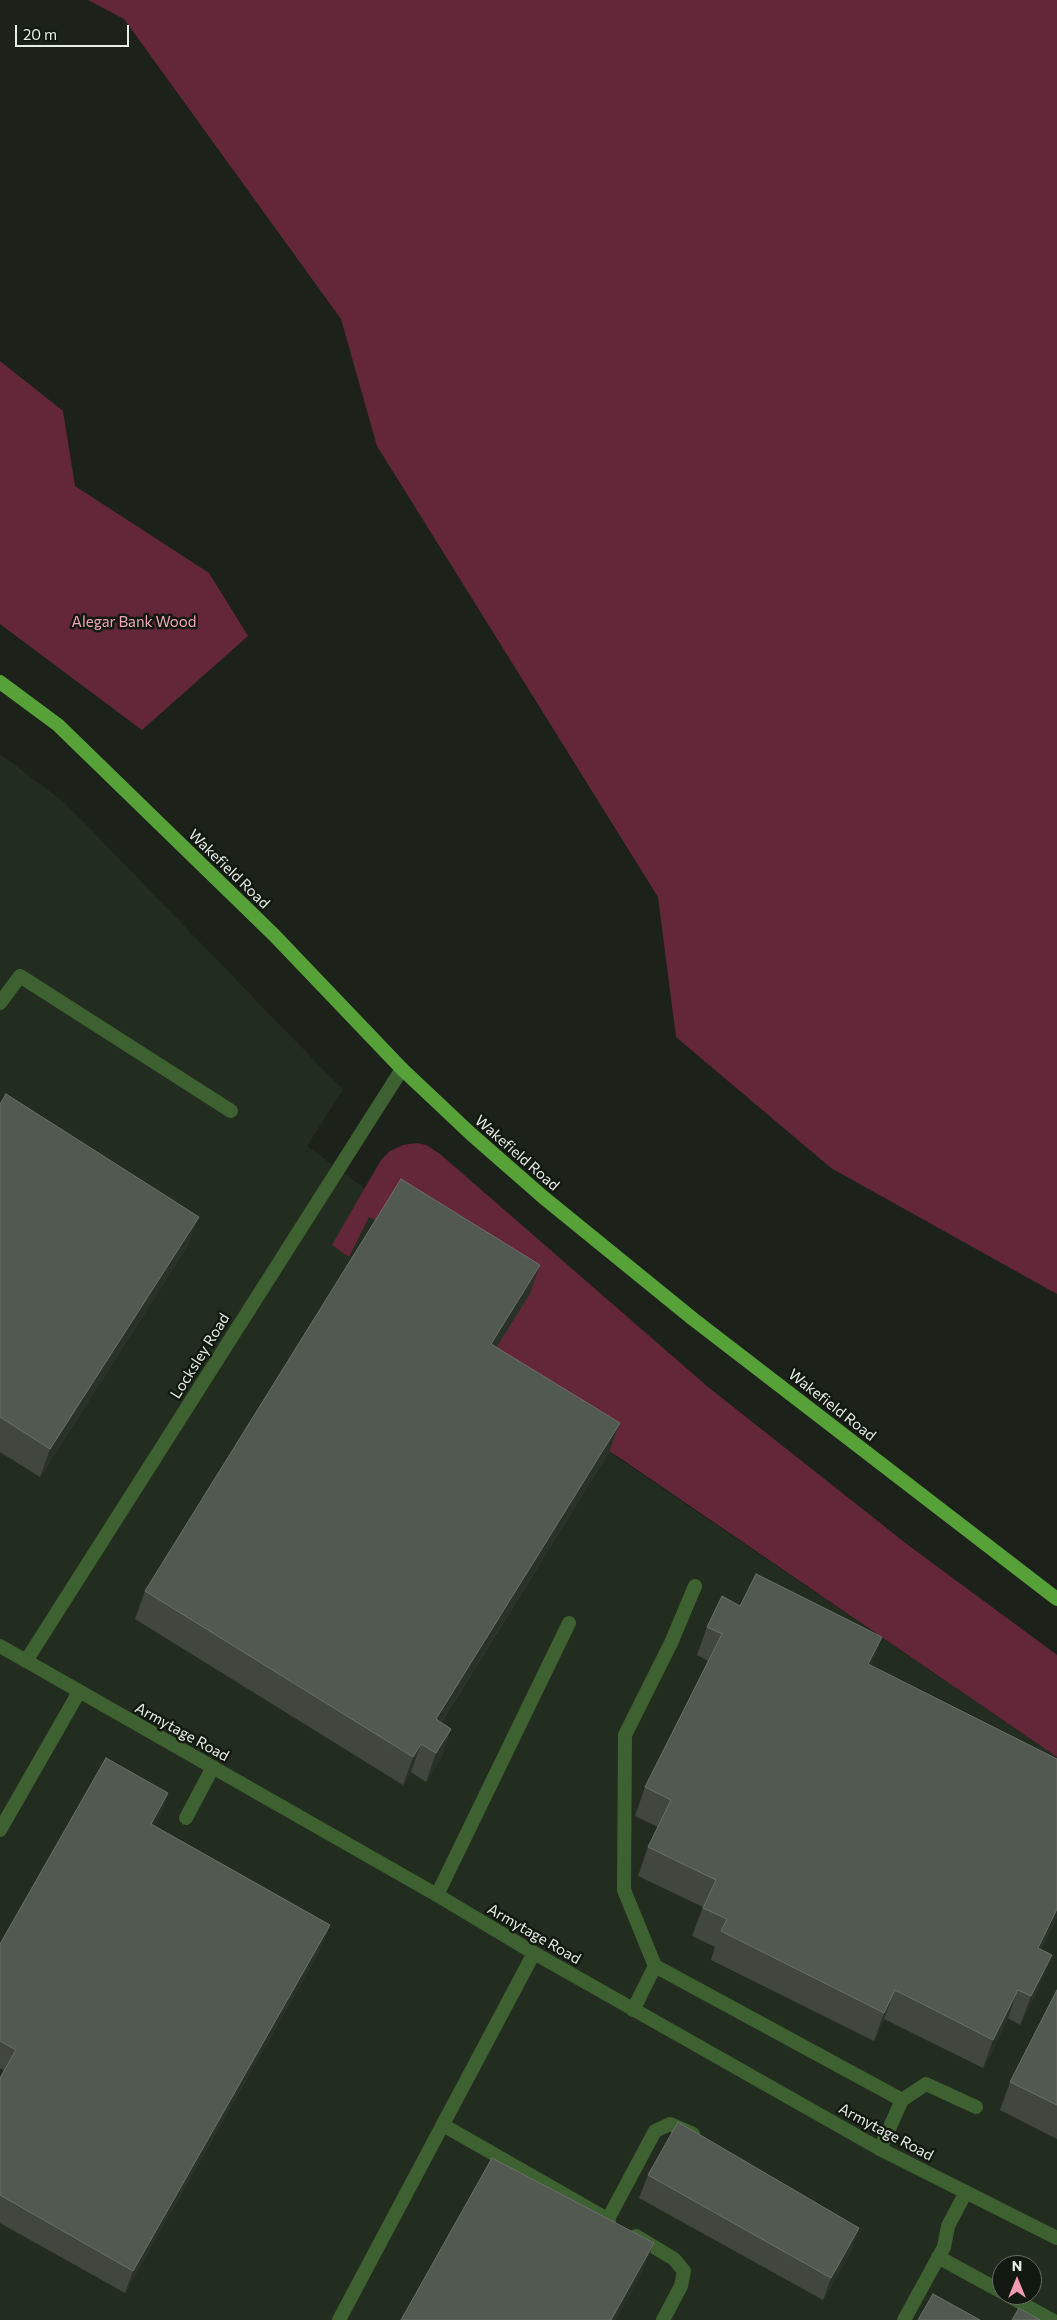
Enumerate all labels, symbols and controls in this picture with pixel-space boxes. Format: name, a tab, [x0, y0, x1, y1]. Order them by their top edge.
scale bar	[18, 15, 131, 47]
text: 20 m	[23, 25, 57, 43]
park label: Alegar Bank Wood	[72, 613, 196, 631]
street label: Wakefield Road	[185, 826, 273, 912]
street label: Wakefield Road	[471, 1111, 563, 1195]
street label: Locksley Road	[167, 1310, 233, 1402]
street label: Wakefield Road	[785, 1365, 879, 1445]
street label: Armytage Road	[132, 1699, 232, 1765]
street label: Armytage Road	[484, 1900, 584, 1968]
street label: Armytage Road	[836, 2099, 936, 2165]
north arrow	[992, 2255, 1042, 2305]
text: N	[1012, 2257, 1022, 2274]

